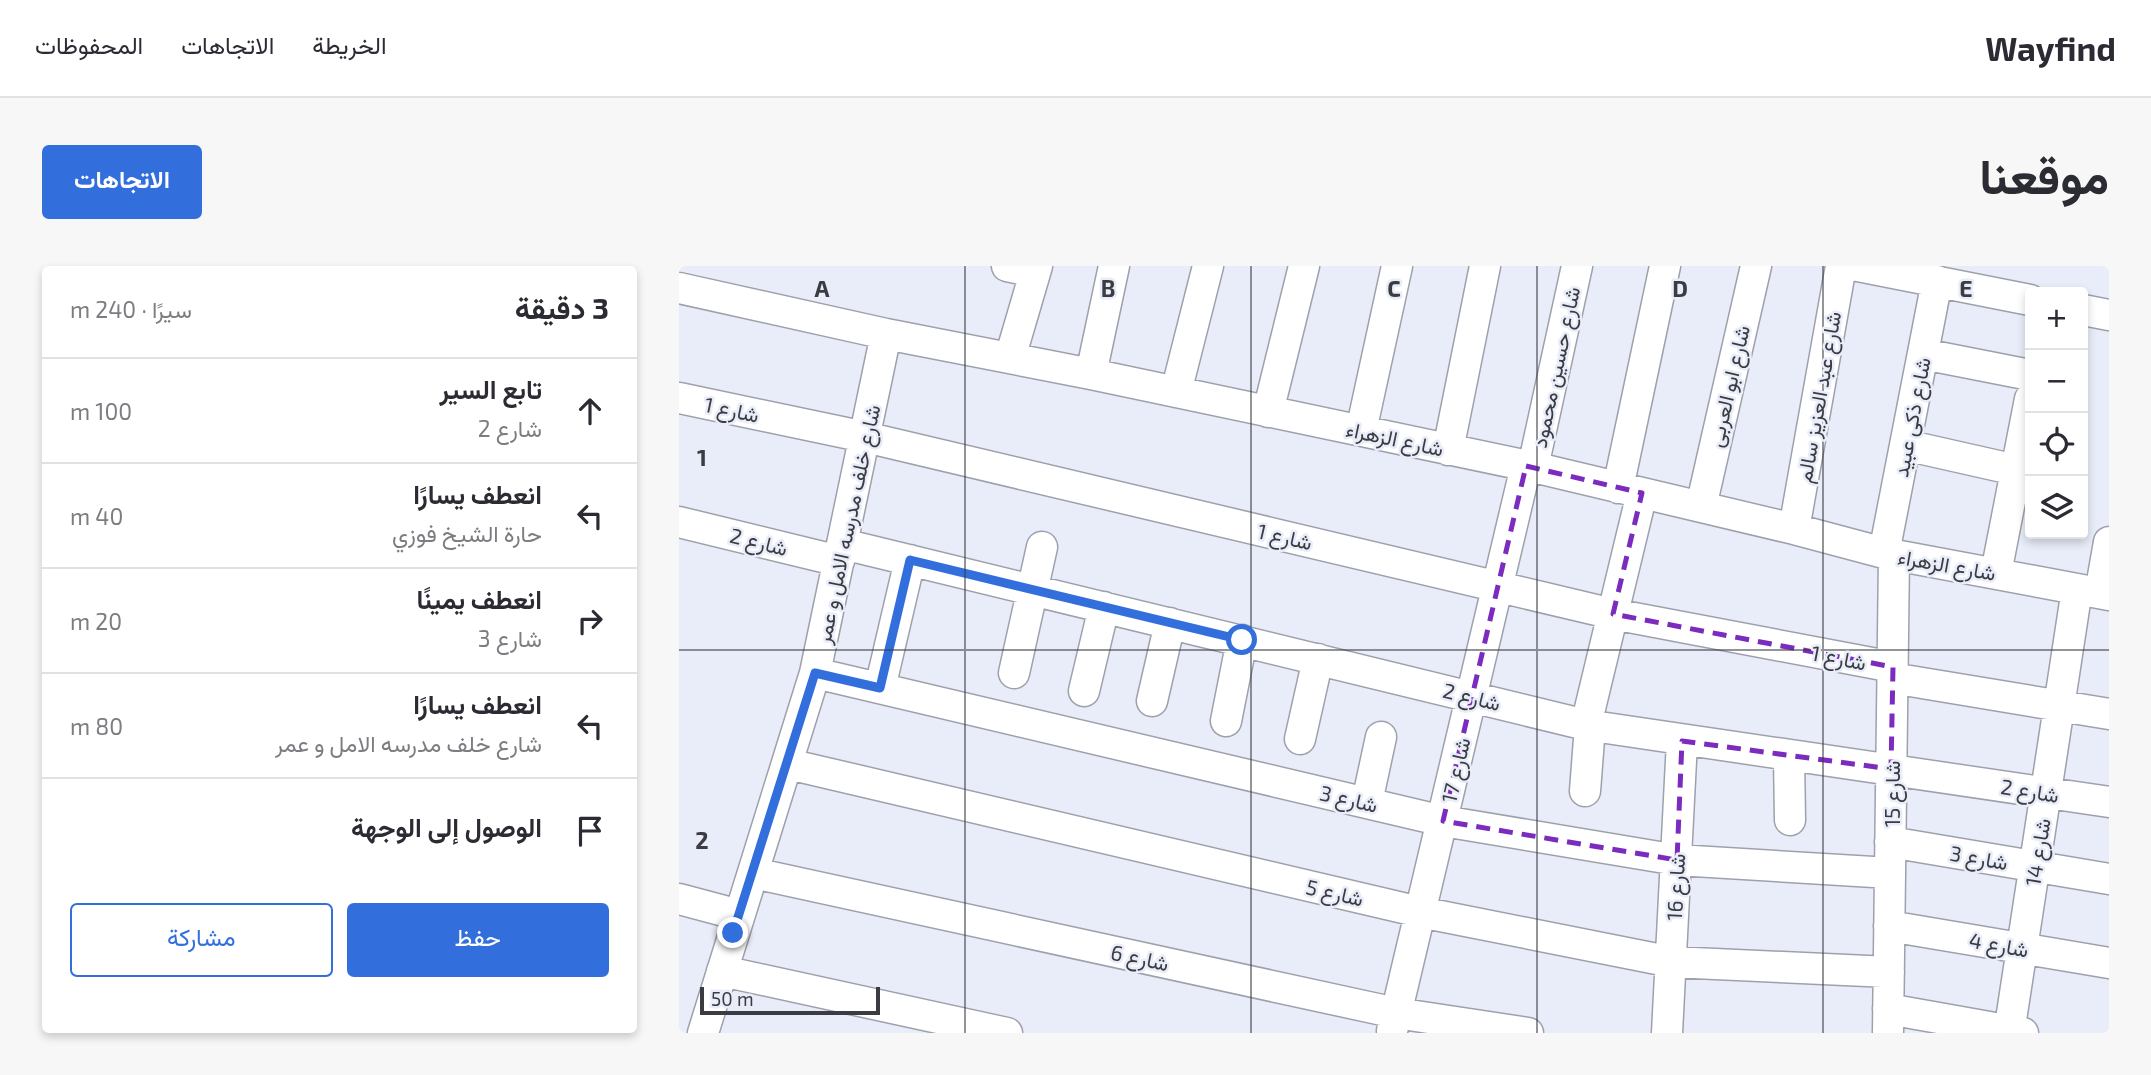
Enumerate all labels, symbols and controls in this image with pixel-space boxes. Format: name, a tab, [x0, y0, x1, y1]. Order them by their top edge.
text: Wayfind	[1985, 28, 2116, 68]
text: المحفوظات	[35, 30, 143, 59]
text: الاتجاهات	[181, 30, 274, 59]
text: الخريطة	[312, 30, 387, 59]
button: الاتجاهات	[42, 145, 202, 219]
text: موقعنا	[1979, 145, 2109, 204]
text: A	[814, 274, 830, 302]
text: B	[1101, 274, 1115, 302]
text: C	[1387, 274, 1401, 302]
text: D	[1672, 274, 1688, 302]
text: E	[1959, 274, 1973, 302]
street label: شارع حسين محمود	[1526, 284, 1587, 450]
map controls	[2025, 287, 2088, 539]
button: +	[2025, 287, 2088, 350]
text: 3 دقيقة	[515, 289, 609, 325]
text: سيرًا · 240 m	[70, 295, 192, 323]
street label: شارع عبد العزيز سالم	[1791, 309, 1848, 485]
street label: شارع ابو العربى	[1702, 323, 1757, 450]
button: −	[2025, 350, 2088, 413]
street label: شارع ذكى عبيد	[1887, 355, 1938, 480]
text: تابع السير	[439, 373, 542, 404]
street label: شارع 1	[702, 391, 762, 430]
icon: ahead	[571, 392, 609, 430]
text: 100 m	[70, 397, 132, 425]
street label: شارع خلف مدرسه الامل و عمر	[809, 402, 888, 647]
button: locate	[2025, 413, 2088, 476]
text: شارع 2	[478, 414, 542, 442]
street label: شارع الزهراء	[1343, 415, 1446, 463]
text: 1	[697, 443, 707, 471]
button: layers	[2025, 476, 2088, 539]
text: انعطف يسارًا	[413, 478, 542, 509]
icon: left	[571, 497, 609, 535]
text: 40 m	[70, 502, 123, 530]
street label: شارع 1	[1255, 518, 1315, 557]
text: حارة الشيخ فوزي	[392, 519, 542, 547]
street label: شارع 2	[727, 522, 791, 563]
street label: شارع الزهراء	[1896, 543, 1998, 588]
text: انعطف يمينًا	[417, 583, 542, 614]
icon: right	[571, 602, 609, 640]
text: 20 m	[70, 607, 122, 635]
text: شارع 3	[478, 624, 542, 652]
route start	[1226, 624, 1257, 655]
street label: شارع 1	[1809, 639, 1869, 677]
street label: شارع 2	[1440, 677, 1504, 718]
text: انعطف يسارًا	[413, 688, 542, 719]
icon: left	[571, 707, 609, 745]
text: 80 m	[70, 712, 123, 740]
text: شارع خلف مدرسه الامل و عمر	[275, 729, 542, 757]
street label: شارع 17	[1435, 735, 1478, 806]
street label: شارع 15	[1879, 761, 1907, 827]
street label: شارع 2	[1999, 773, 2061, 810]
street label: شارع 3	[1317, 779, 1380, 820]
text: الوصول إلى الوجهة	[351, 811, 542, 842]
icon: arrive	[571, 812, 609, 850]
street label: شارع 14	[2019, 816, 2058, 888]
text: 2	[695, 826, 709, 854]
street label: شارع 3	[1947, 840, 2010, 877]
street label: شارع 16	[1661, 853, 1692, 921]
street label: شارع 5	[1303, 873, 1366, 914]
button: مشاركة	[70, 903, 333, 977]
button: حفظ	[347, 903, 609, 977]
route end	[717, 917, 748, 948]
street label: شارع 4	[1967, 926, 2031, 964]
street label: شارع 6	[1108, 939, 1171, 978]
scale bar	[700, 984, 880, 1016]
text: 50 m	[711, 987, 754, 1010]

